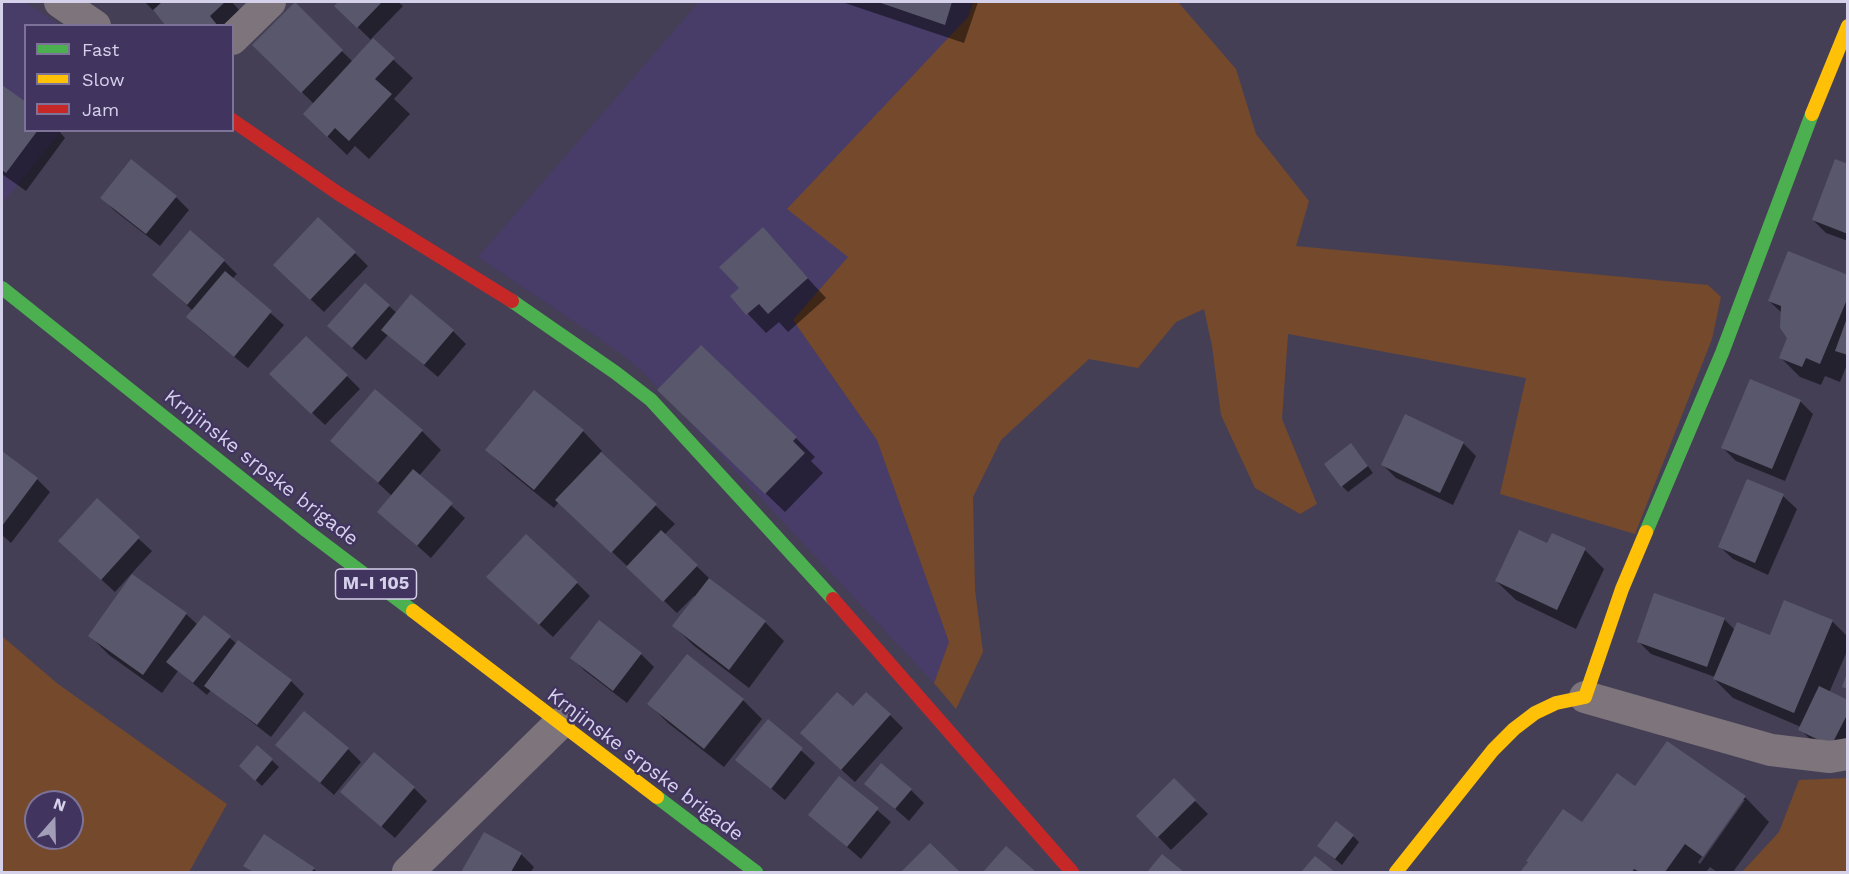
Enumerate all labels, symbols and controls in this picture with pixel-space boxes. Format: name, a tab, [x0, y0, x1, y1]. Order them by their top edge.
legend	[24, 24, 234, 132]
text: Fast	[82, 39, 119, 60]
text: Slow	[82, 69, 125, 90]
text: Jam	[82, 99, 119, 120]
street label: Krnjinske srpske brigade	[159, 385, 363, 551]
road number: M-I 105	[336, 569, 416, 599]
street label: Krnjinske srpske brigade	[542, 683, 748, 847]
north arrow	[24, 790, 84, 850]
text: N	[51, 794, 68, 815]

